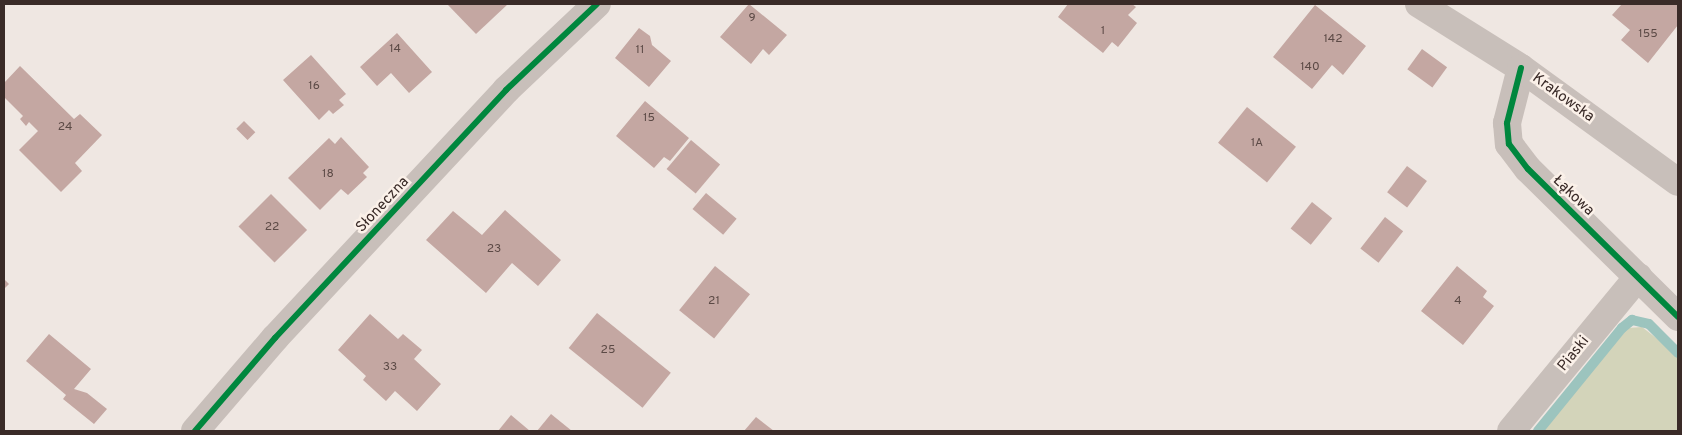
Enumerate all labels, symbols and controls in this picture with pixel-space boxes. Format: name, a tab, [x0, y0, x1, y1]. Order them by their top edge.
house number: 9	[748, 12, 756, 26]
house number: 1	[1101, 25, 1105, 39]
house number: 155	[1638, 28, 1658, 42]
house number: 142	[1323, 33, 1343, 47]
house number: 14	[389, 43, 401, 57]
house number: 11	[636, 44, 644, 58]
house number: 140	[1300, 61, 1320, 75]
street label: Krakowska	[1528, 69, 1598, 127]
house number: 16	[308, 80, 320, 94]
house number: 15	[643, 112, 655, 126]
house number: 24	[58, 121, 72, 135]
house number: 1A	[1251, 137, 1263, 151]
house number: 18	[322, 168, 334, 182]
street label: Łąkowa	[1549, 172, 1597, 220]
street label: Słoneczna	[353, 173, 413, 237]
house number: 22	[265, 221, 279, 235]
house number: 23	[487, 243, 501, 257]
house number: 21	[708, 295, 720, 309]
house number: 4	[1454, 295, 1462, 309]
street label: Piaski	[1554, 333, 1594, 375]
house number: 25	[601, 344, 615, 358]
house number: 33	[383, 361, 397, 375]

